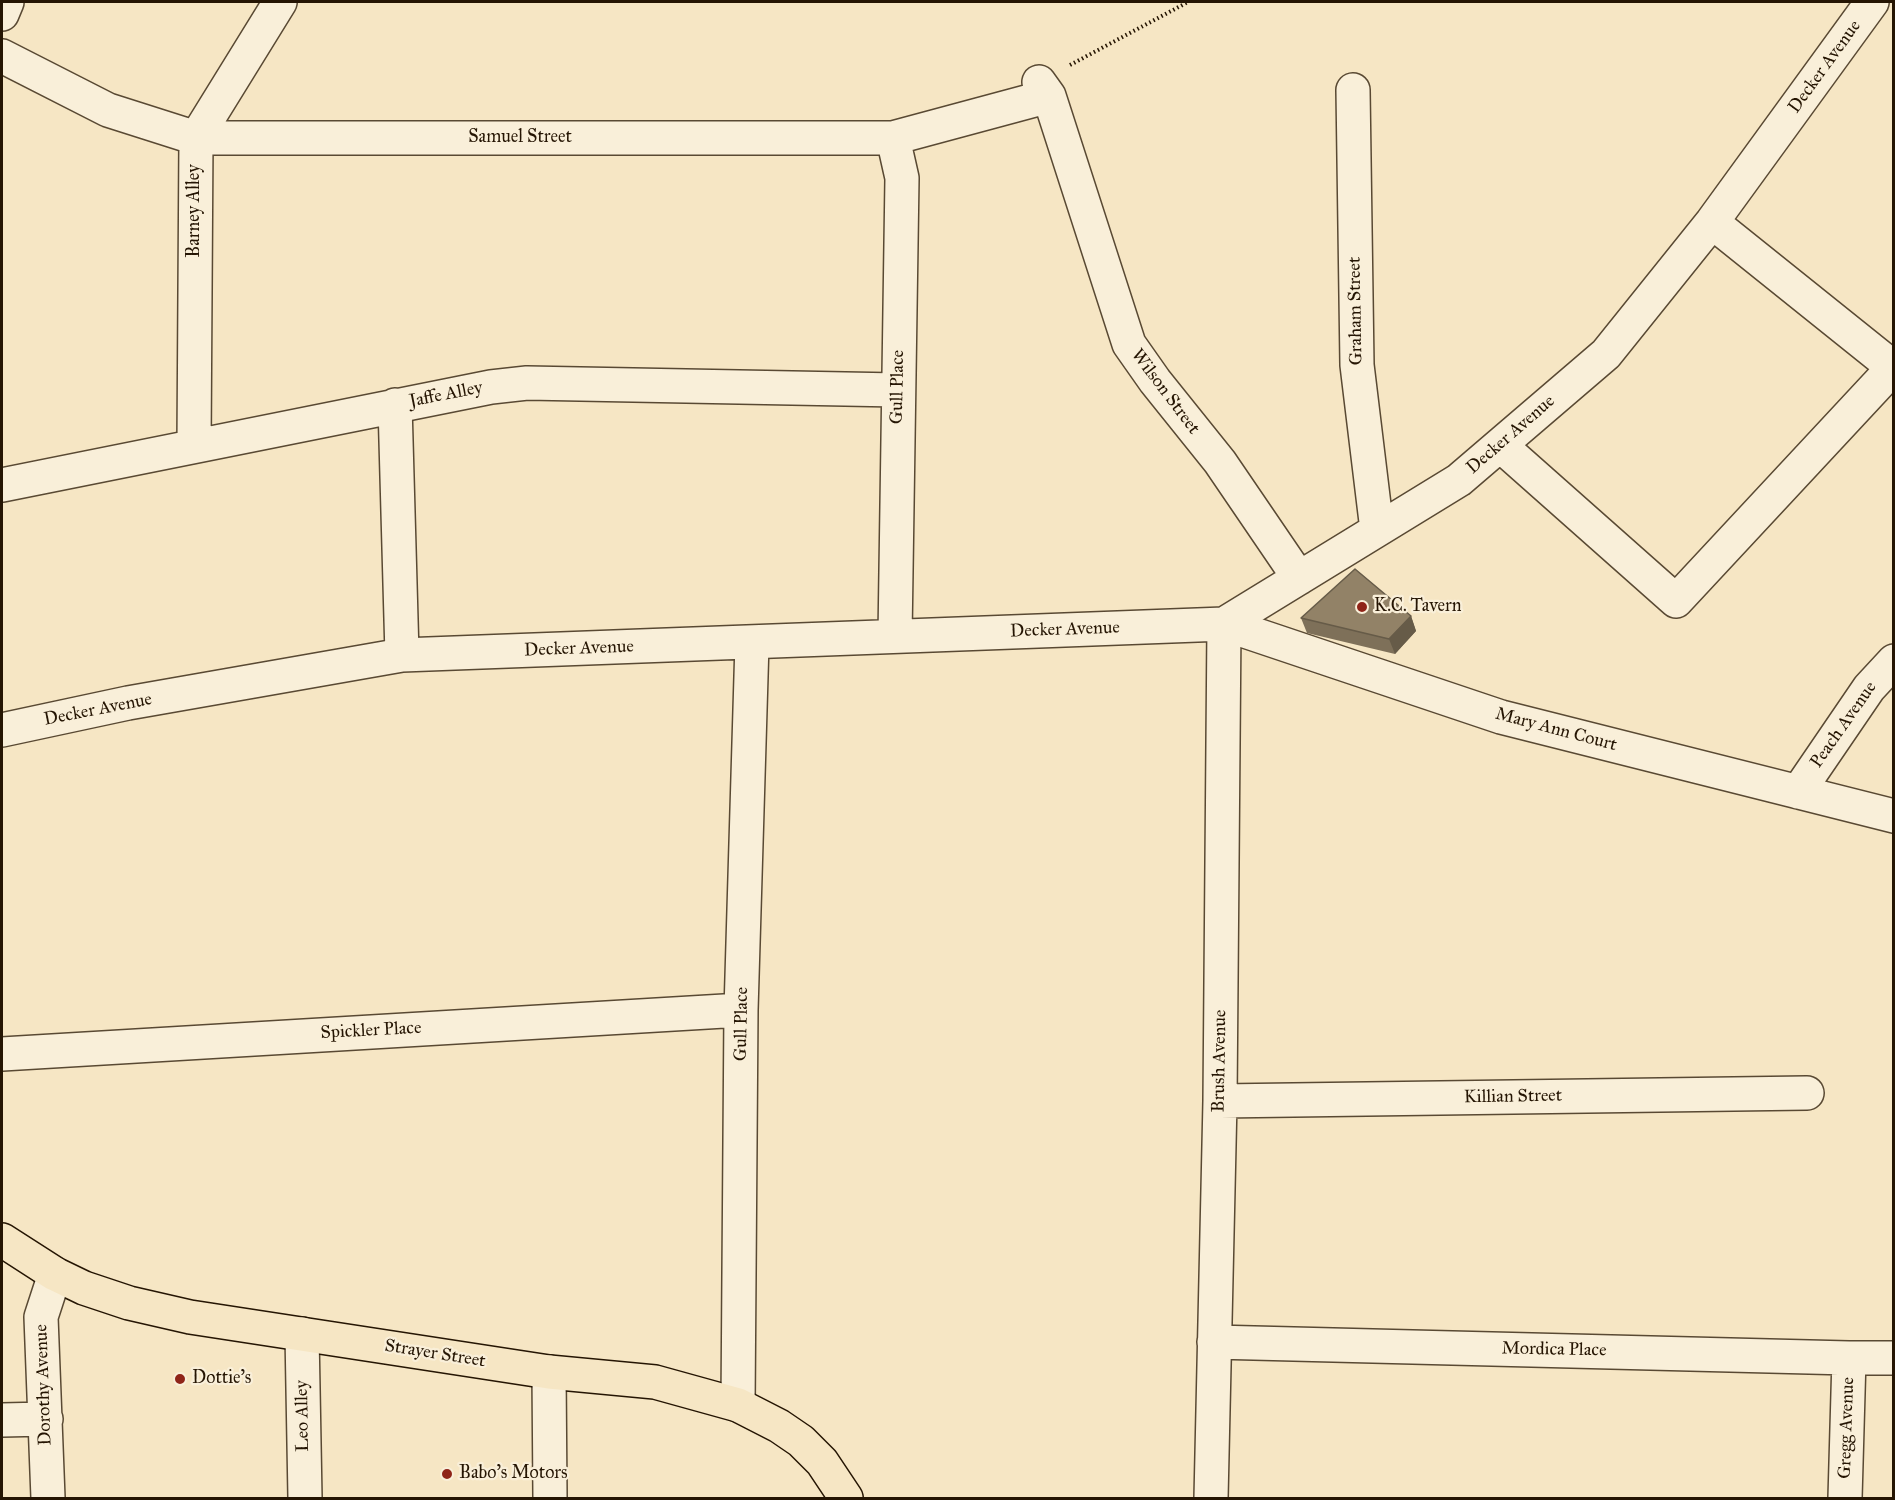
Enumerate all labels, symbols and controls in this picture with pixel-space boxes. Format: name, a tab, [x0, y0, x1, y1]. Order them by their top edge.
street label: Decker Avenue	[1784, 16, 1866, 118]
street label: Samuel Street	[468, 127, 572, 149]
street label: Barney Alley	[184, 164, 206, 258]
street label: Graham Street	[1344, 256, 1368, 366]
street label: Wilson Street	[1126, 345, 1204, 439]
street label: Gull Place	[887, 350, 909, 424]
street label: Jaffe Alley	[408, 377, 484, 413]
street label: Decker Avenue	[1463, 391, 1559, 479]
place label: K.C. Tavern	[1374, 596, 1462, 618]
marker: K.C. Tavern	[1355, 600, 1369, 614]
street label: Decker Avenue	[1010, 617, 1120, 643]
street label: Decker Avenue	[524, 636, 634, 662]
street label: Peach Avenue	[1806, 678, 1882, 772]
street label: Decker Avenue	[42, 689, 154, 731]
street label: Mary Ann Court	[1493, 703, 1619, 757]
street label: Gull Place	[731, 987, 753, 1061]
street label: Brush Avenue	[1208, 1009, 1232, 1113]
street label: Spickler Place	[320, 1018, 422, 1044]
street label: Killian Street	[1464, 1085, 1562, 1109]
street label: Dorothy Avenue	[31, 1324, 57, 1446]
street label: Strayer Street	[383, 1335, 487, 1373]
street label: Mordica Place	[1501, 1338, 1607, 1362]
place label: Dottie's	[192, 1368, 251, 1390]
marker: Dottie's	[173, 1372, 187, 1386]
street label: Gregg Avenue	[1834, 1377, 1860, 1479]
street label: Leo Alley	[292, 1380, 314, 1452]
place label: Babo's Motors	[459, 1463, 568, 1485]
marker: Babo's Motors	[440, 1467, 454, 1481]

